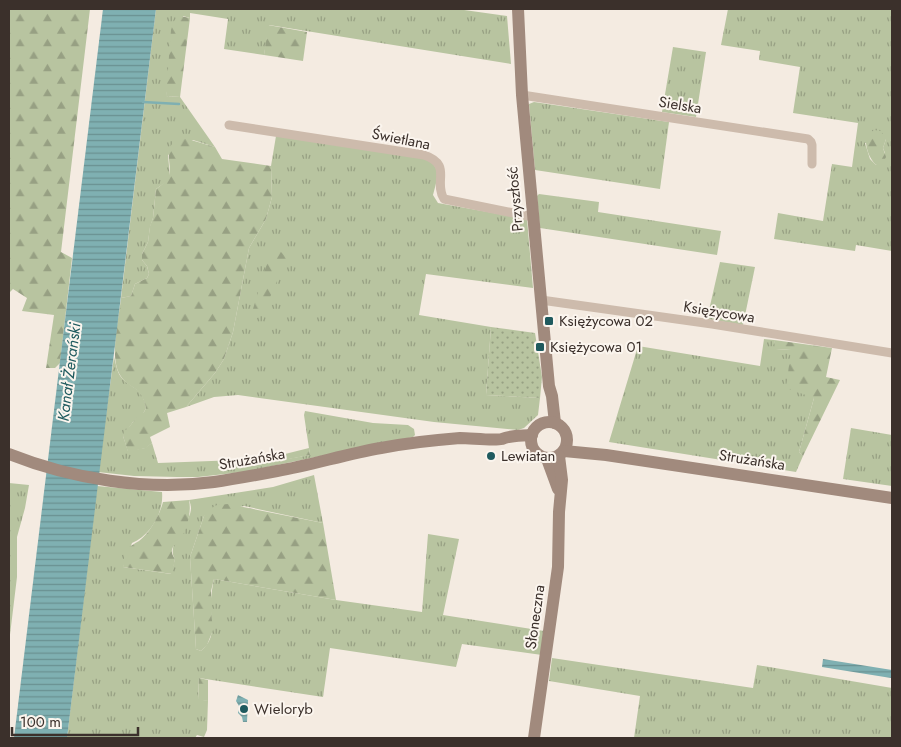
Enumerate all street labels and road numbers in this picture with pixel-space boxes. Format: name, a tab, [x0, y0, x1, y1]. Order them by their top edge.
street label: Sielska	[657, 91, 703, 119]
street label: Świetlana	[370, 123, 432, 155]
street label: Przyszłość	[501, 166, 529, 232]
street label: Księżycowa	[682, 296, 756, 328]
street label: Strużańska	[217, 442, 287, 476]
street label: Strużańska	[717, 444, 787, 476]
street label: Słoneczna	[520, 583, 550, 651]

